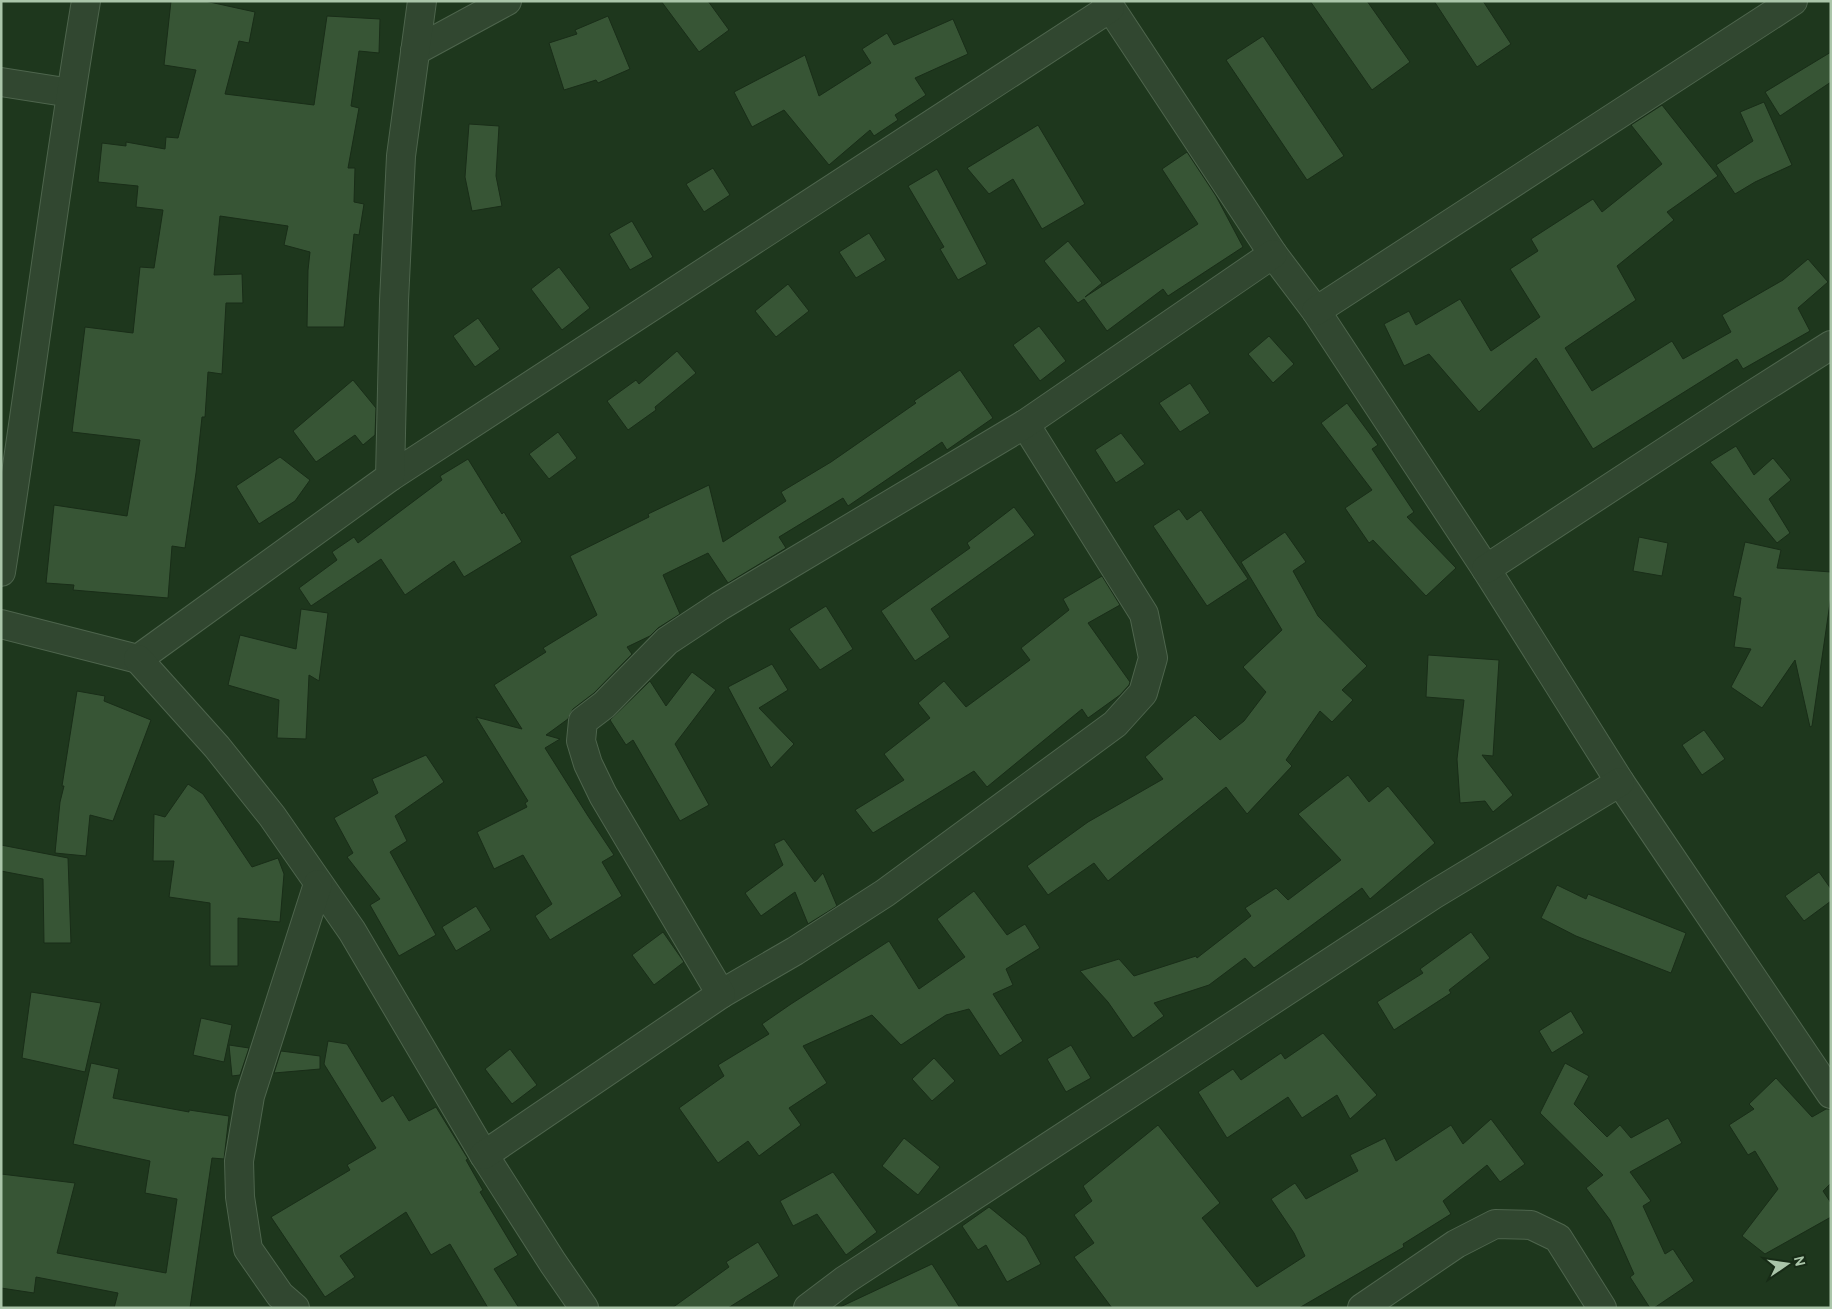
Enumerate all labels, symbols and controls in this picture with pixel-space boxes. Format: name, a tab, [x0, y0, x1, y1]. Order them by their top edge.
north arrow	[1762, 1239, 1812, 1289]
text: N	[1789, 1255, 1808, 1268]

